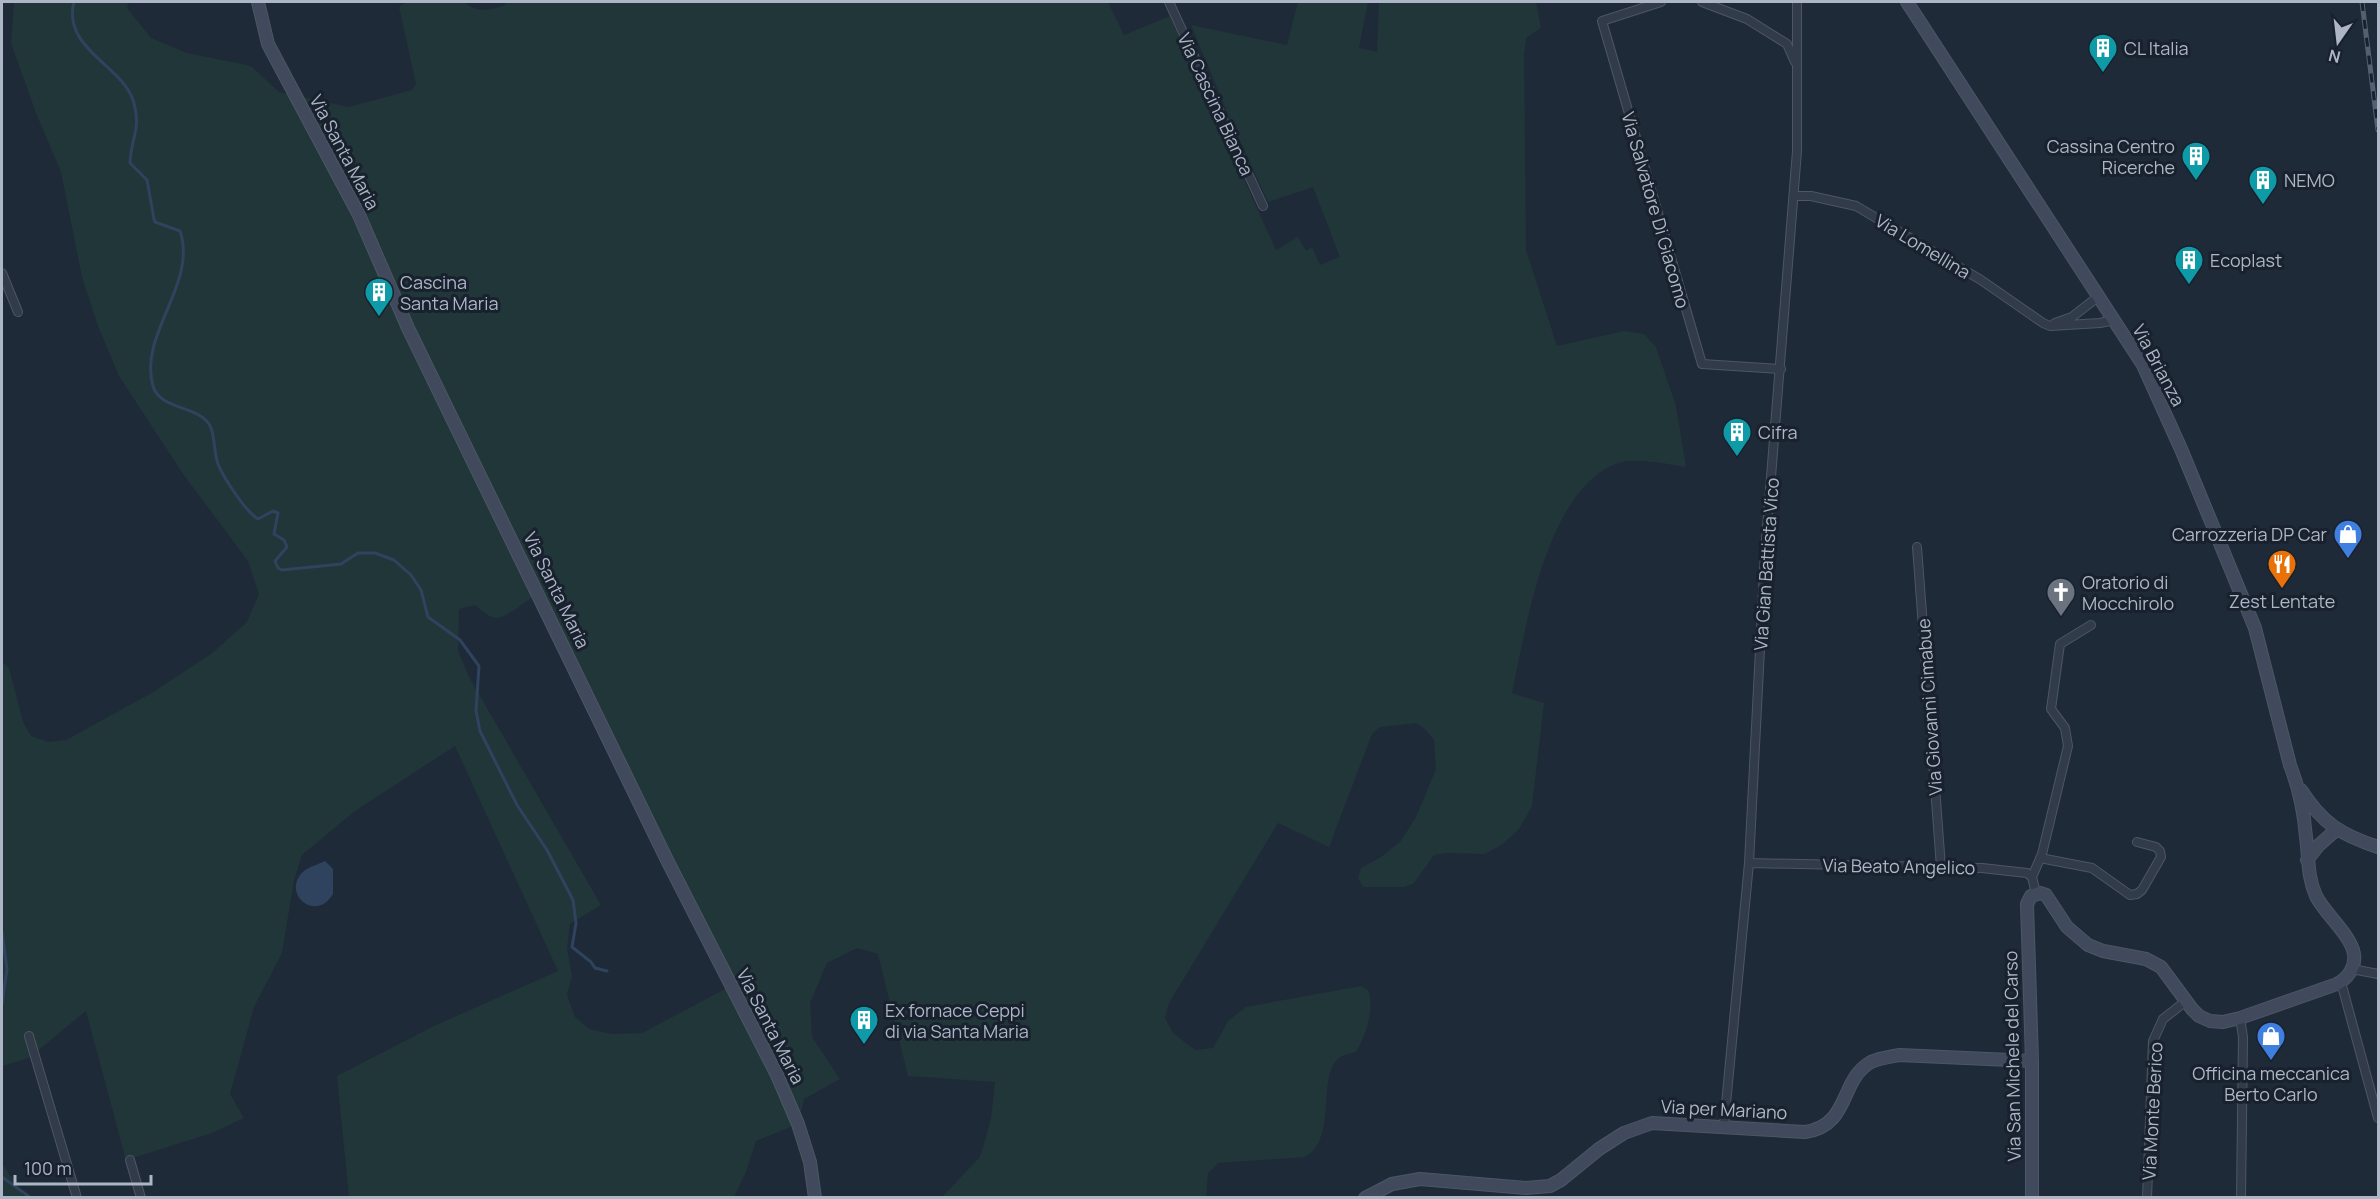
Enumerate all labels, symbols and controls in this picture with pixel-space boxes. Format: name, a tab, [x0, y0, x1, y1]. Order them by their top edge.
north arrow	[2308, 12, 2368, 72]
street label: Via Cascina Bianca	[1172, 29, 1260, 179]
building icon: CL Italia	[2087, 32, 2119, 74]
place label: CL Italia	[2124, 36, 2189, 60]
text: N	[2326, 44, 2343, 69]
street label: Via Santa Maria	[305, 90, 385, 214]
street label: Via Salvatore Di Giacomo	[1616, 109, 1696, 311]
place label: Cassina Centro Ricerche	[2047, 134, 2175, 179]
building icon: Cassina Centro Ricerche	[2180, 140, 2212, 182]
building icon: NEMO	[2247, 164, 2279, 206]
place label: NEMO	[2284, 168, 2335, 192]
street label: Via Lomellina	[1871, 208, 1975, 284]
building icon: Ecoplast	[2173, 244, 2205, 286]
place label: Ecoplast	[2210, 248, 2282, 272]
place label: Cascina Santa Maria	[400, 270, 498, 315]
building icon: Cascina Santa Maria	[363, 276, 395, 318]
street label: Via Brianza	[2127, 320, 2191, 410]
building icon: Cifra	[1721, 416, 1753, 458]
place label: Cifra	[1758, 420, 1798, 444]
street label: Via Gian Battista Vico	[1748, 477, 1784, 651]
shop icon: Carrozzeria DP Car	[2332, 518, 2364, 560]
place label: Carrozzeria DP Car	[2172, 522, 2328, 546]
street label: Via Santa Maria	[518, 528, 596, 652]
restaurant icon: Zest Lentate	[2266, 548, 2298, 590]
place label: Oratorio di Mocchirolo	[2082, 570, 2174, 615]
church icon: Oratorio di Mocchirolo	[2045, 576, 2077, 618]
place label: Zest Lentate	[2229, 589, 2335, 613]
street label: Via Giovanni Cimabue	[1911, 618, 1947, 796]
street label: Via Beato Angelico	[1822, 853, 1976, 879]
street label: Via San Michele del Carso	[1998, 950, 2026, 1162]
street label: Via Santa Maria	[732, 964, 810, 1088]
place label: Ex fornace Ceppi di via Santa Maria	[885, 998, 1029, 1043]
building icon: Ex fornace Ceppi di via Santa Maria	[848, 1004, 880, 1046]
shop icon: Officina meccanica Berto Carlo	[2255, 1020, 2287, 1062]
street label: Via Monte Berico	[2136, 1041, 2168, 1181]
place label: Officina meccanica Berto Carlo	[2192, 1061, 2350, 1106]
street label: Via per Mariano	[1660, 1094, 1788, 1124]
scale bar	[15, 1148, 152, 1186]
text: 100 m	[24, 1156, 72, 1180]

